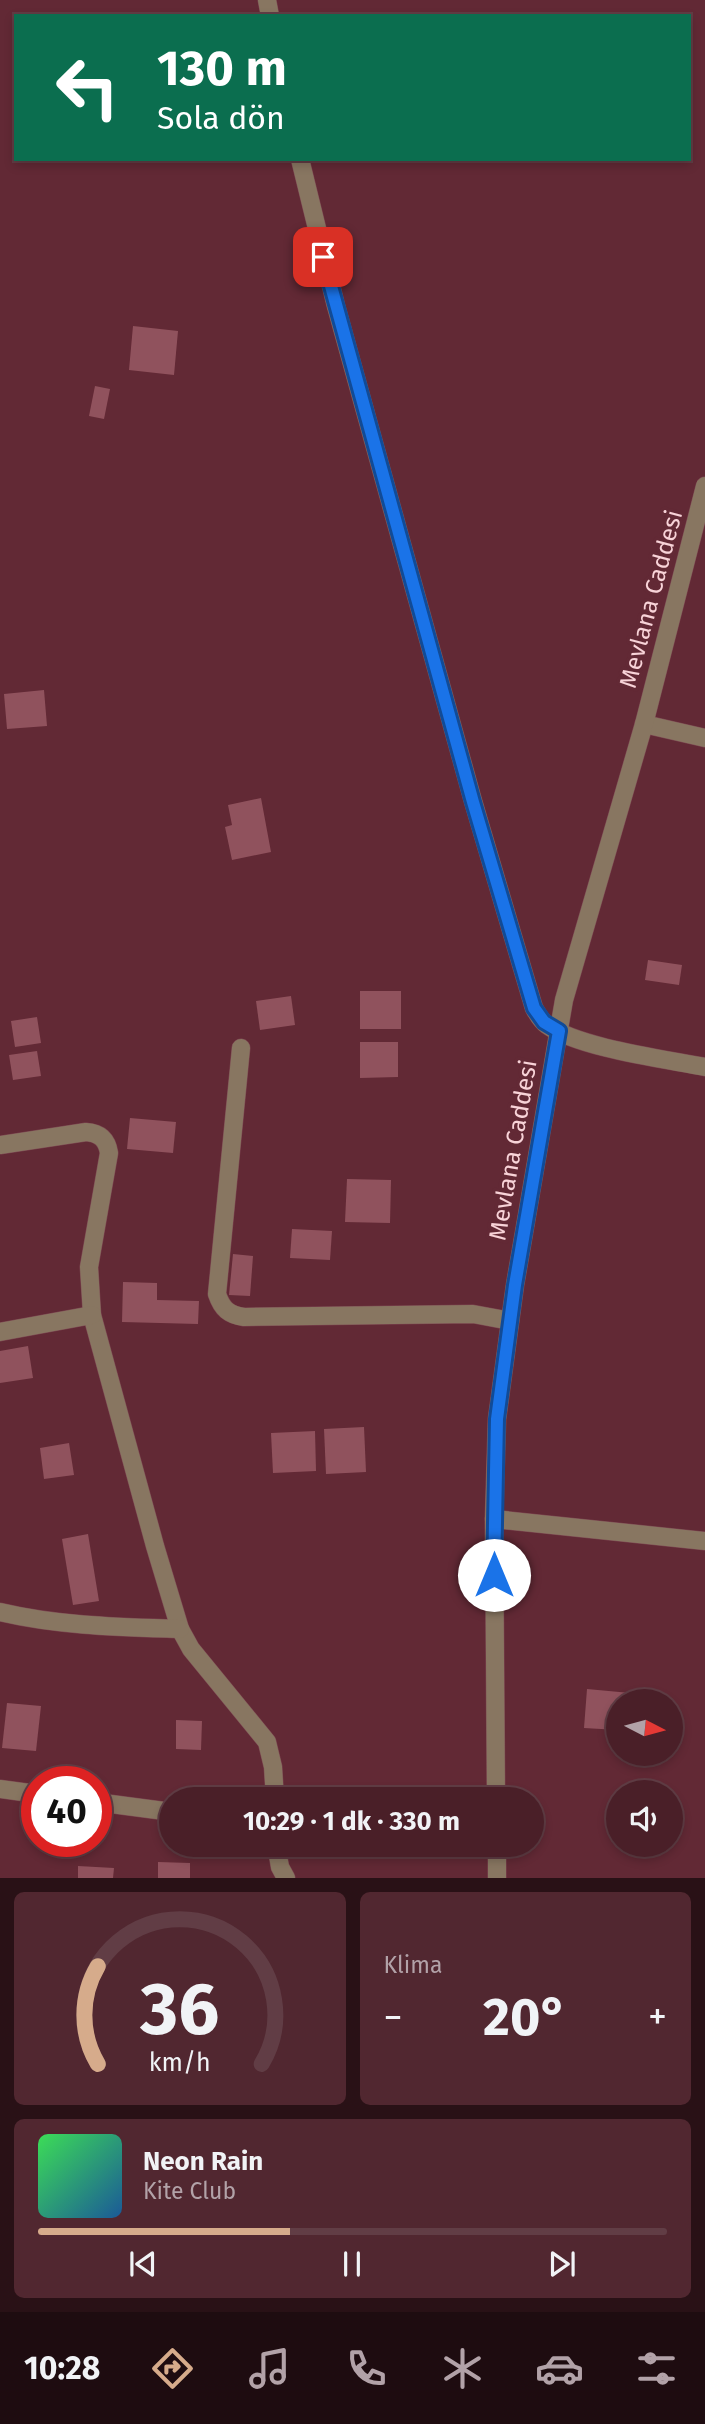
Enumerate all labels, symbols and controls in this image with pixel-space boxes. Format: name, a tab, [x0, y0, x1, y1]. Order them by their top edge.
text: 130 m	[157, 39, 287, 98]
icon: left	[42, 42, 133, 133]
text: Sola dön	[157, 99, 285, 137]
pin	[293, 227, 353, 287]
icon: arrive	[304, 238, 342, 276]
street label: Mevlana Caddesi	[614, 507, 688, 691]
street label: Mevlana Caddesi	[483, 1057, 543, 1243]
position arrow	[457, 1538, 531, 1612]
north arrow	[606, 1689, 682, 1766]
map controls	[606, 1689, 683, 1857]
speed limit sign: 40	[21, 1766, 112, 1857]
button: sound	[606, 1780, 683, 1857]
text: 10:29 · 1 dk · 330 m	[243, 1806, 460, 1837]
text: Klima	[384, 1951, 443, 1979]
text: 36	[139, 1967, 219, 2054]
text: 20°	[483, 1986, 567, 2049]
text: −	[384, 1994, 403, 2040]
text: +	[648, 1994, 667, 2040]
text: km/h	[149, 2048, 211, 2078]
text: Neon Rain	[143, 2146, 263, 2177]
text: Kite Club	[143, 2177, 236, 2205]
icon: previous	[124, 2245, 162, 2283]
icon: pause	[333, 2245, 371, 2283]
icon: next	[543, 2245, 581, 2283]
icon: directions	[148, 2344, 197, 2393]
icon: music	[245, 2344, 294, 2393]
icon: phone	[342, 2344, 391, 2393]
icon: climate	[438, 2344, 487, 2393]
icon: car	[535, 2344, 584, 2393]
icon: filters	[632, 2344, 681, 2393]
text: 10:28	[24, 2349, 100, 2387]

